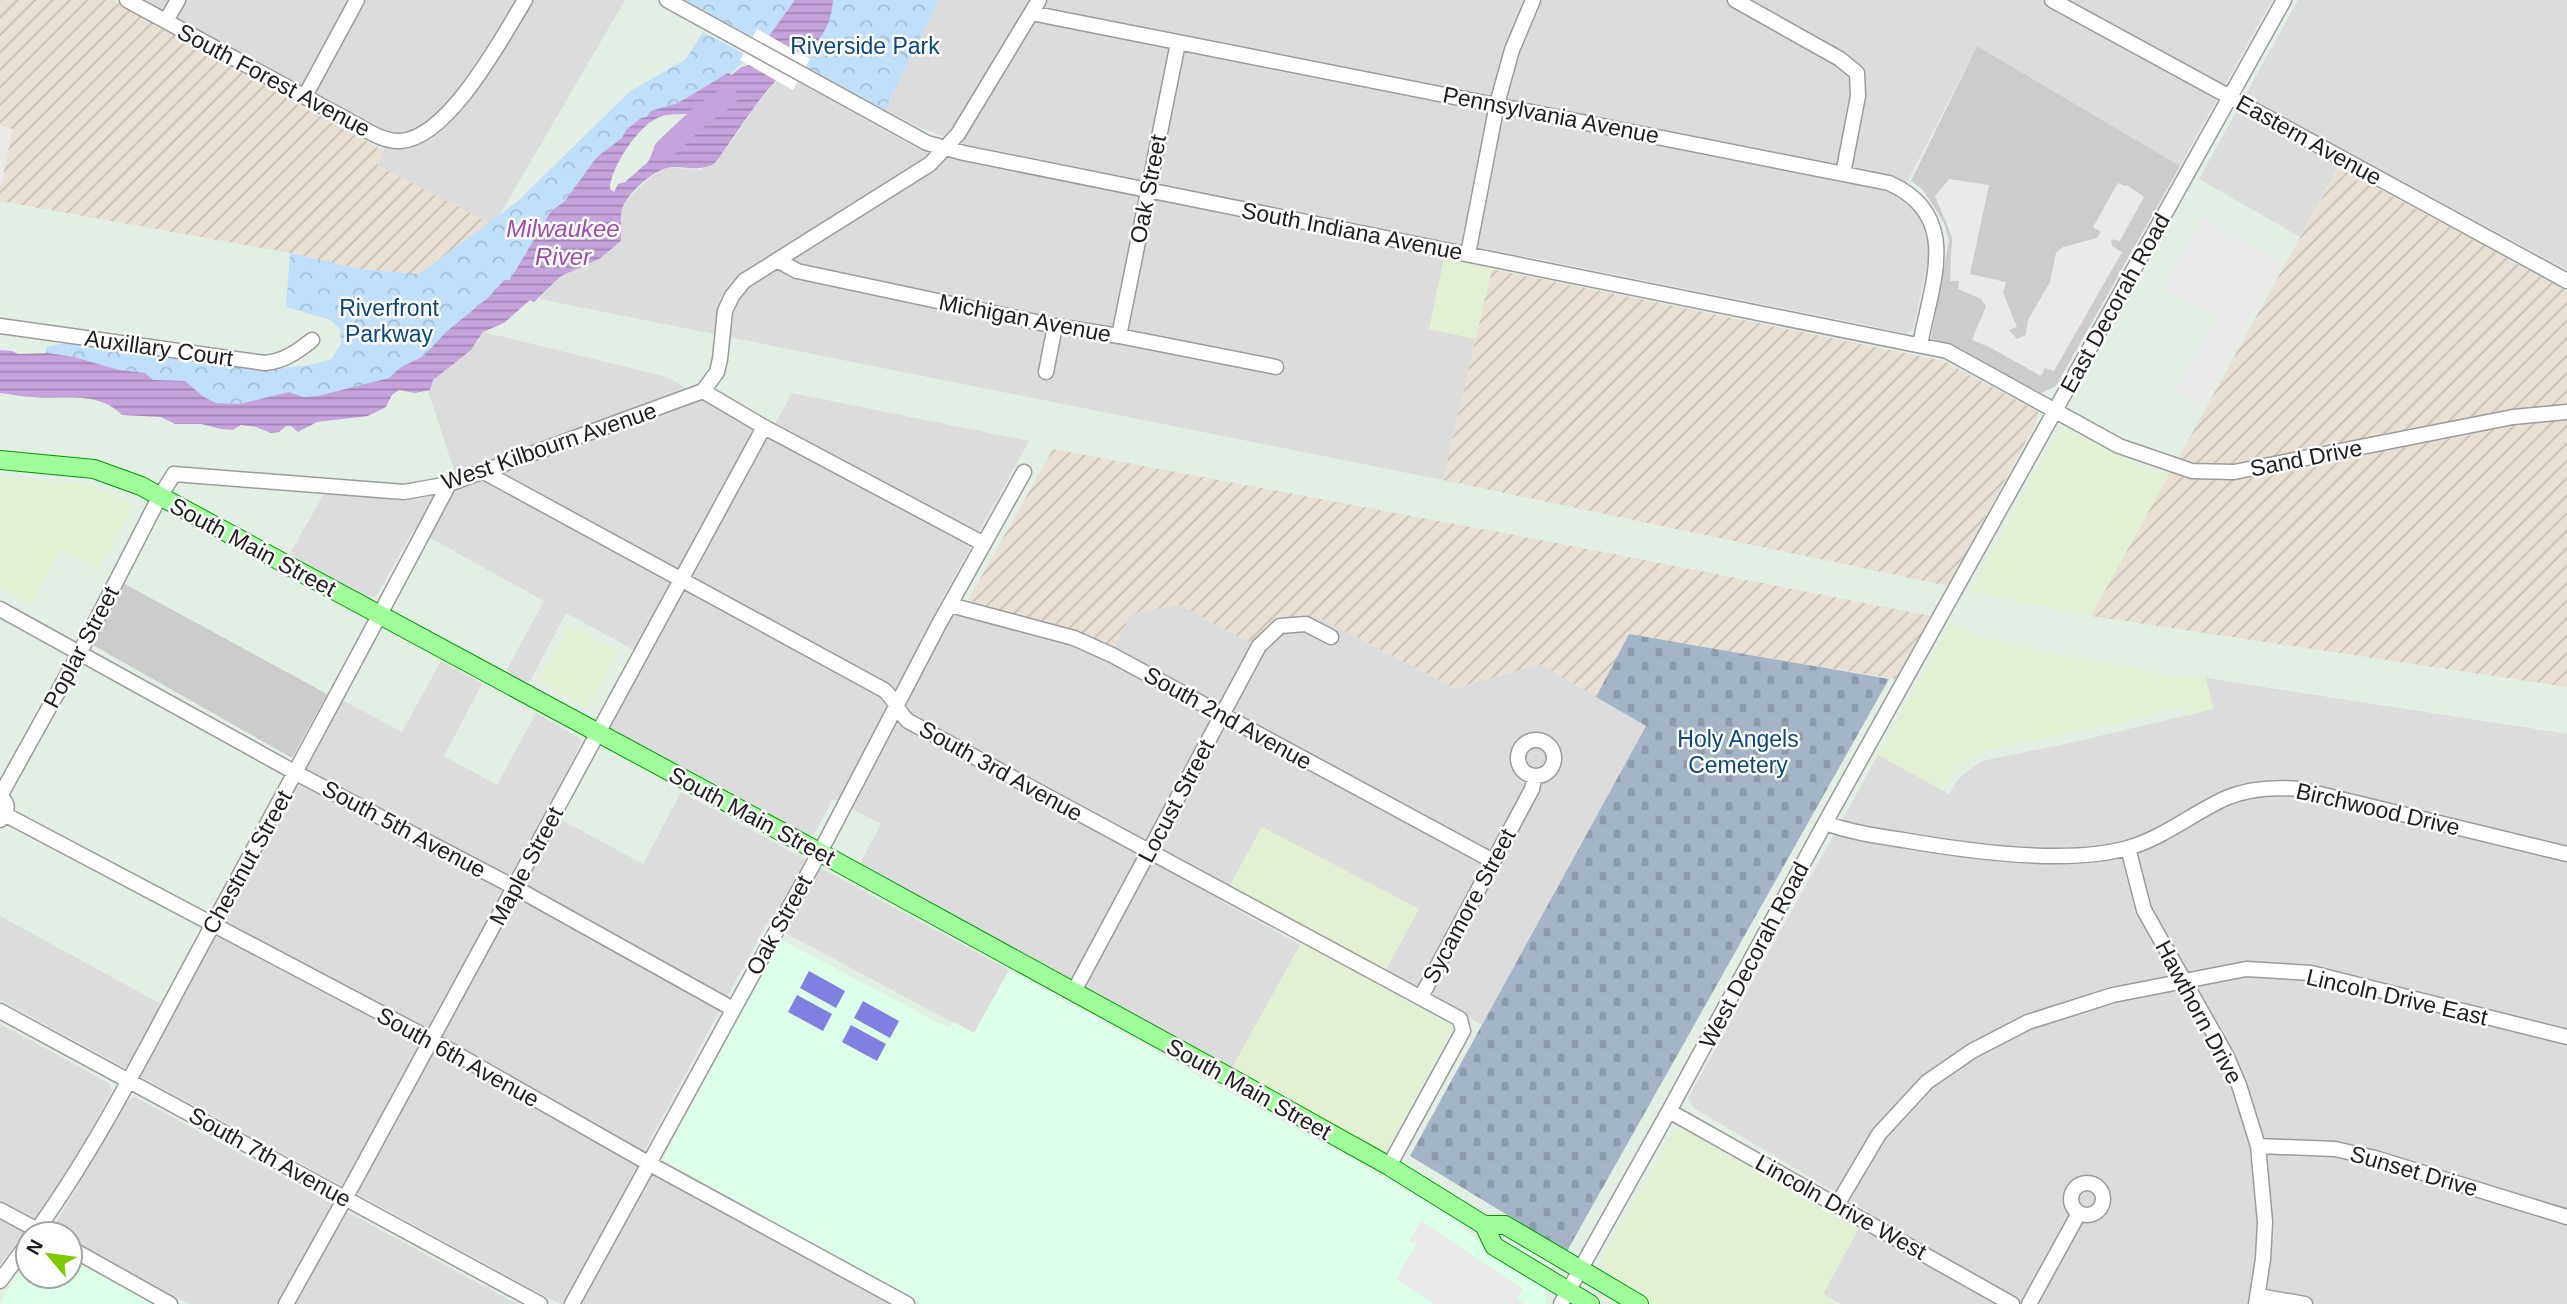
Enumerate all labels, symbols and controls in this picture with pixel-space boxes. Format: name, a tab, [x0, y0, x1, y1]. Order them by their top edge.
street label: South Forest Avenue	[173, 18, 375, 142]
park label: Riverside Park	[790, 33, 940, 59]
street label: Pennsylvania Avenue	[1441, 81, 1661, 149]
street label: Eastern Avenue	[2232, 89, 2386, 191]
street label: Oak Street	[1125, 132, 1171, 245]
street label: South Indiana Avenue	[1239, 197, 1465, 265]
street label: East Decorah Road	[2055, 209, 2175, 397]
water label: Milwaukee River	[506, 215, 620, 270]
street label: Michigan Avenue	[937, 289, 1113, 347]
park label: Riverfront Parkway	[339, 295, 439, 347]
street label: Auxillary Court	[83, 325, 235, 371]
street label: West Kilbourn Avenue	[438, 397, 660, 495]
street label: Sand Drive	[2248, 434, 2364, 482]
street label: South Main Street	[166, 492, 341, 602]
street label: Poplar Street	[38, 581, 124, 712]
street label: South 2nd Avenue	[1140, 661, 1316, 775]
street label: South 3rd Avenue	[915, 715, 1087, 827]
park label: Holy Angels Cemetery	[1677, 726, 1799, 778]
street label: Locust Street	[1133, 735, 1220, 867]
street label: South Main Street	[665, 761, 840, 871]
street label: South 5th Avenue	[318, 775, 490, 883]
street label: Birchwood Drive	[2293, 777, 2463, 841]
street label: Chestnut Street	[197, 785, 297, 938]
street label: Maple Street	[484, 802, 568, 930]
street label: Sycamore Street	[1417, 824, 1521, 988]
street label: West Decorah Road	[1694, 858, 1814, 1052]
street label: Oak Street	[741, 870, 817, 979]
street label: Hawthorn Drive	[2150, 936, 2248, 1088]
street label: Lincoln Drive East	[2304, 963, 2491, 1031]
street label: South 6th Avenue	[372, 1002, 544, 1112]
street label: South Main Street	[1162, 1033, 1336, 1145]
street label: South 7th Avenue	[184, 1102, 356, 1212]
street label: Sunset Drive	[2347, 1140, 2481, 1202]
street label: Lincoln Drive West	[1751, 1149, 1931, 1265]
north arrow	[14, 1220, 84, 1290]
text: N	[22, 1236, 47, 1258]

